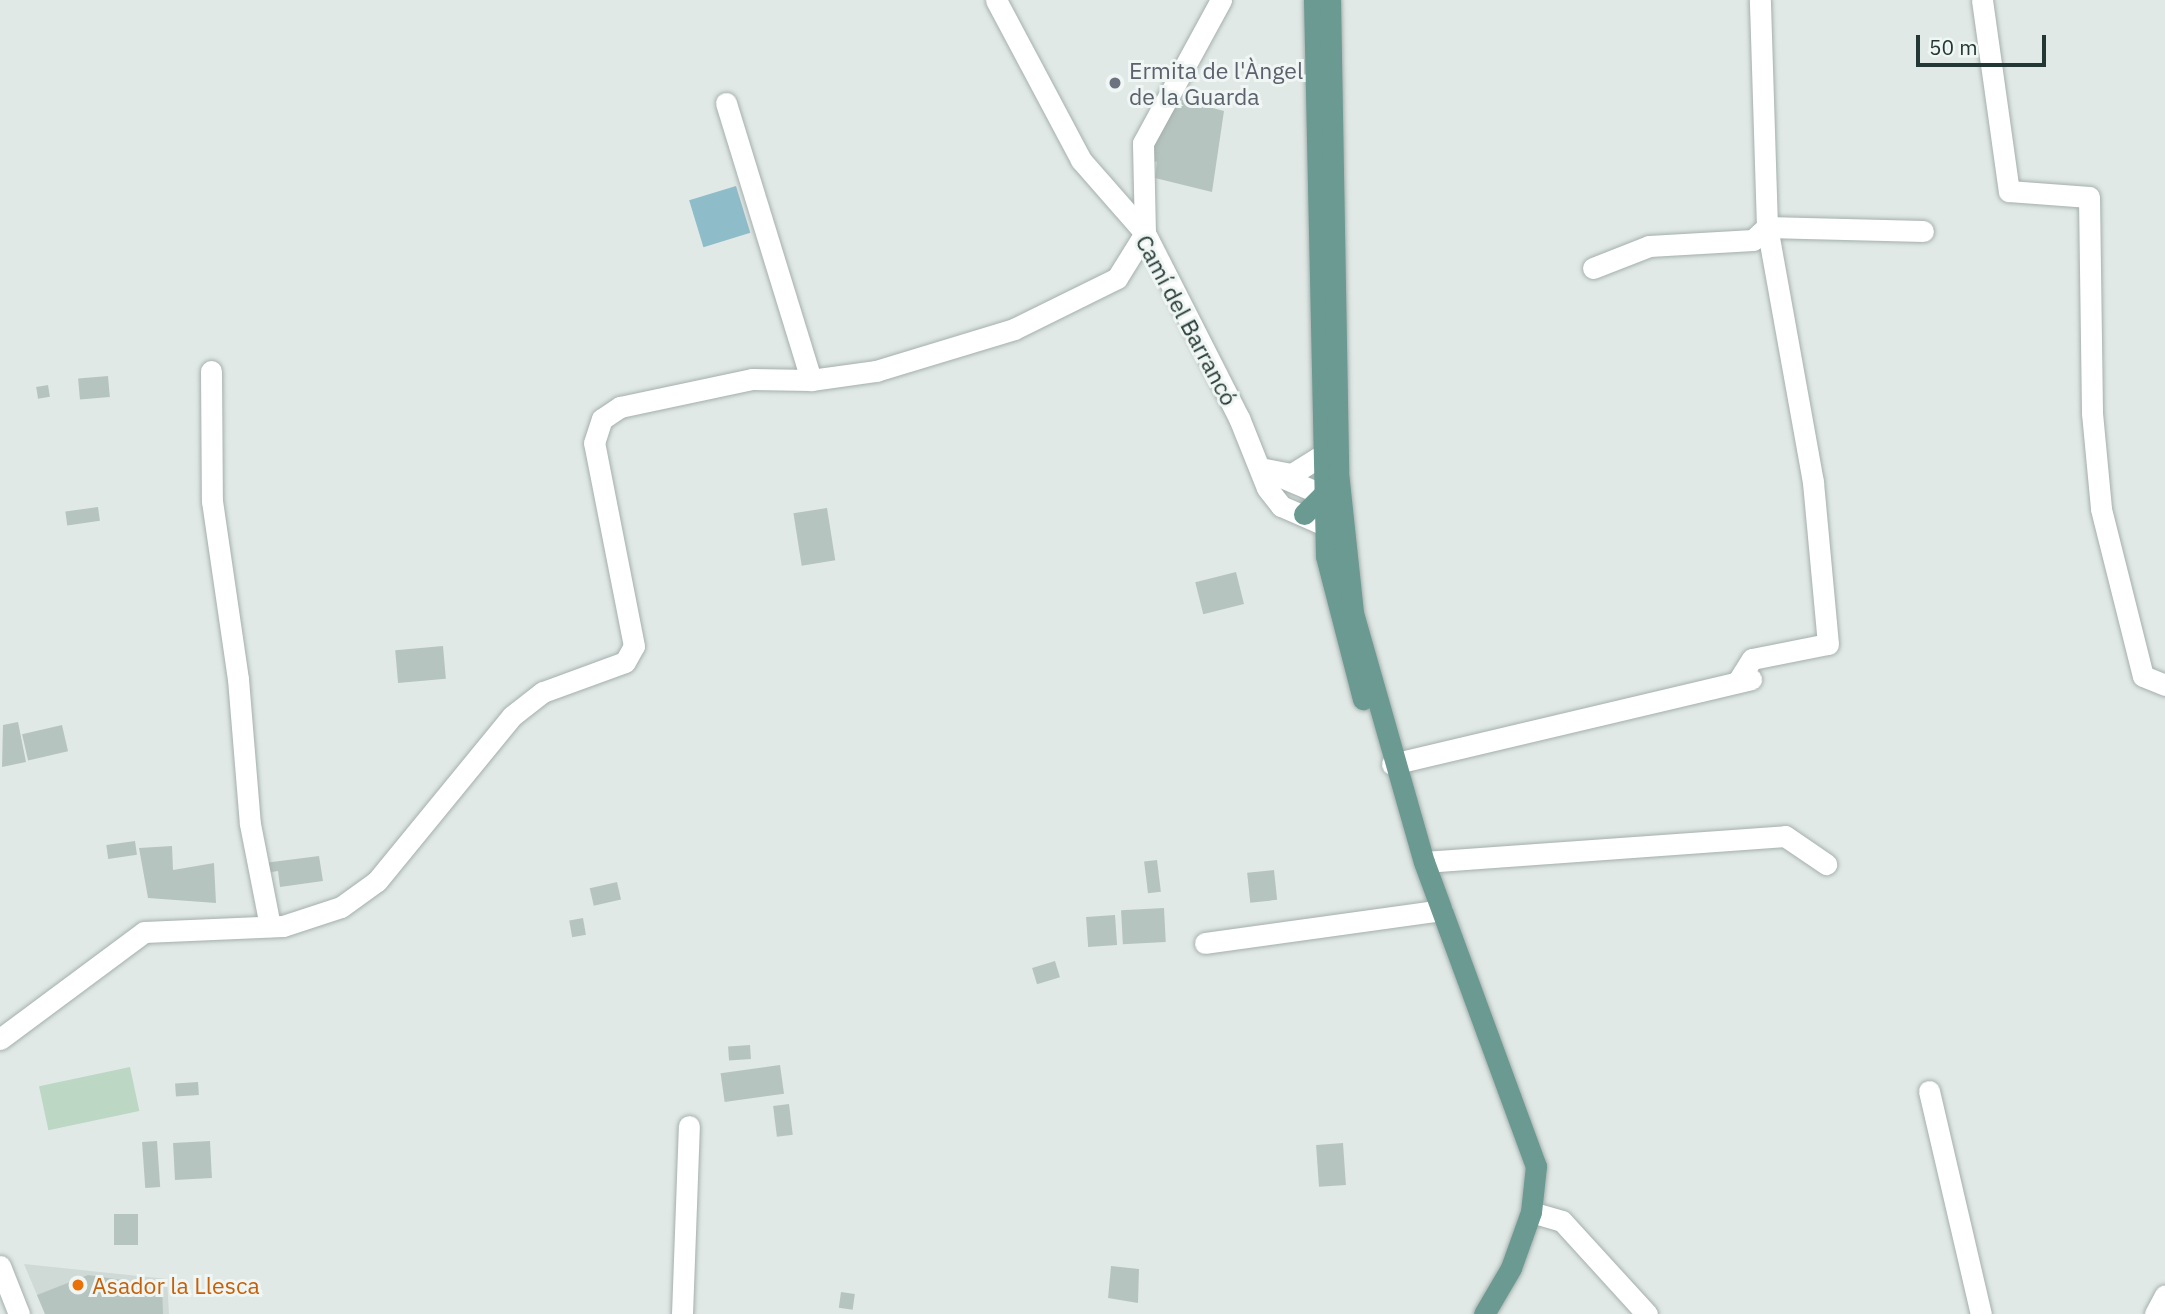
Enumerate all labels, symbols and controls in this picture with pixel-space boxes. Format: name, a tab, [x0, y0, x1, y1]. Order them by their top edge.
scale bar	[1920, 21, 2050, 65]
text: 50 m	[1929, 33, 1978, 61]
place label: Ermita de l'Àngel de la Guarda	[1129, 56, 1303, 110]
marker: Ermita de l'Àngel de la Guarda	[1107, 75, 1123, 91]
street label: Camí del Barrancó	[1130, 230, 1244, 410]
place label: Asador la Llesca	[92, 1271, 260, 1299]
marker: Asador la Llesca	[70, 1277, 86, 1293]

